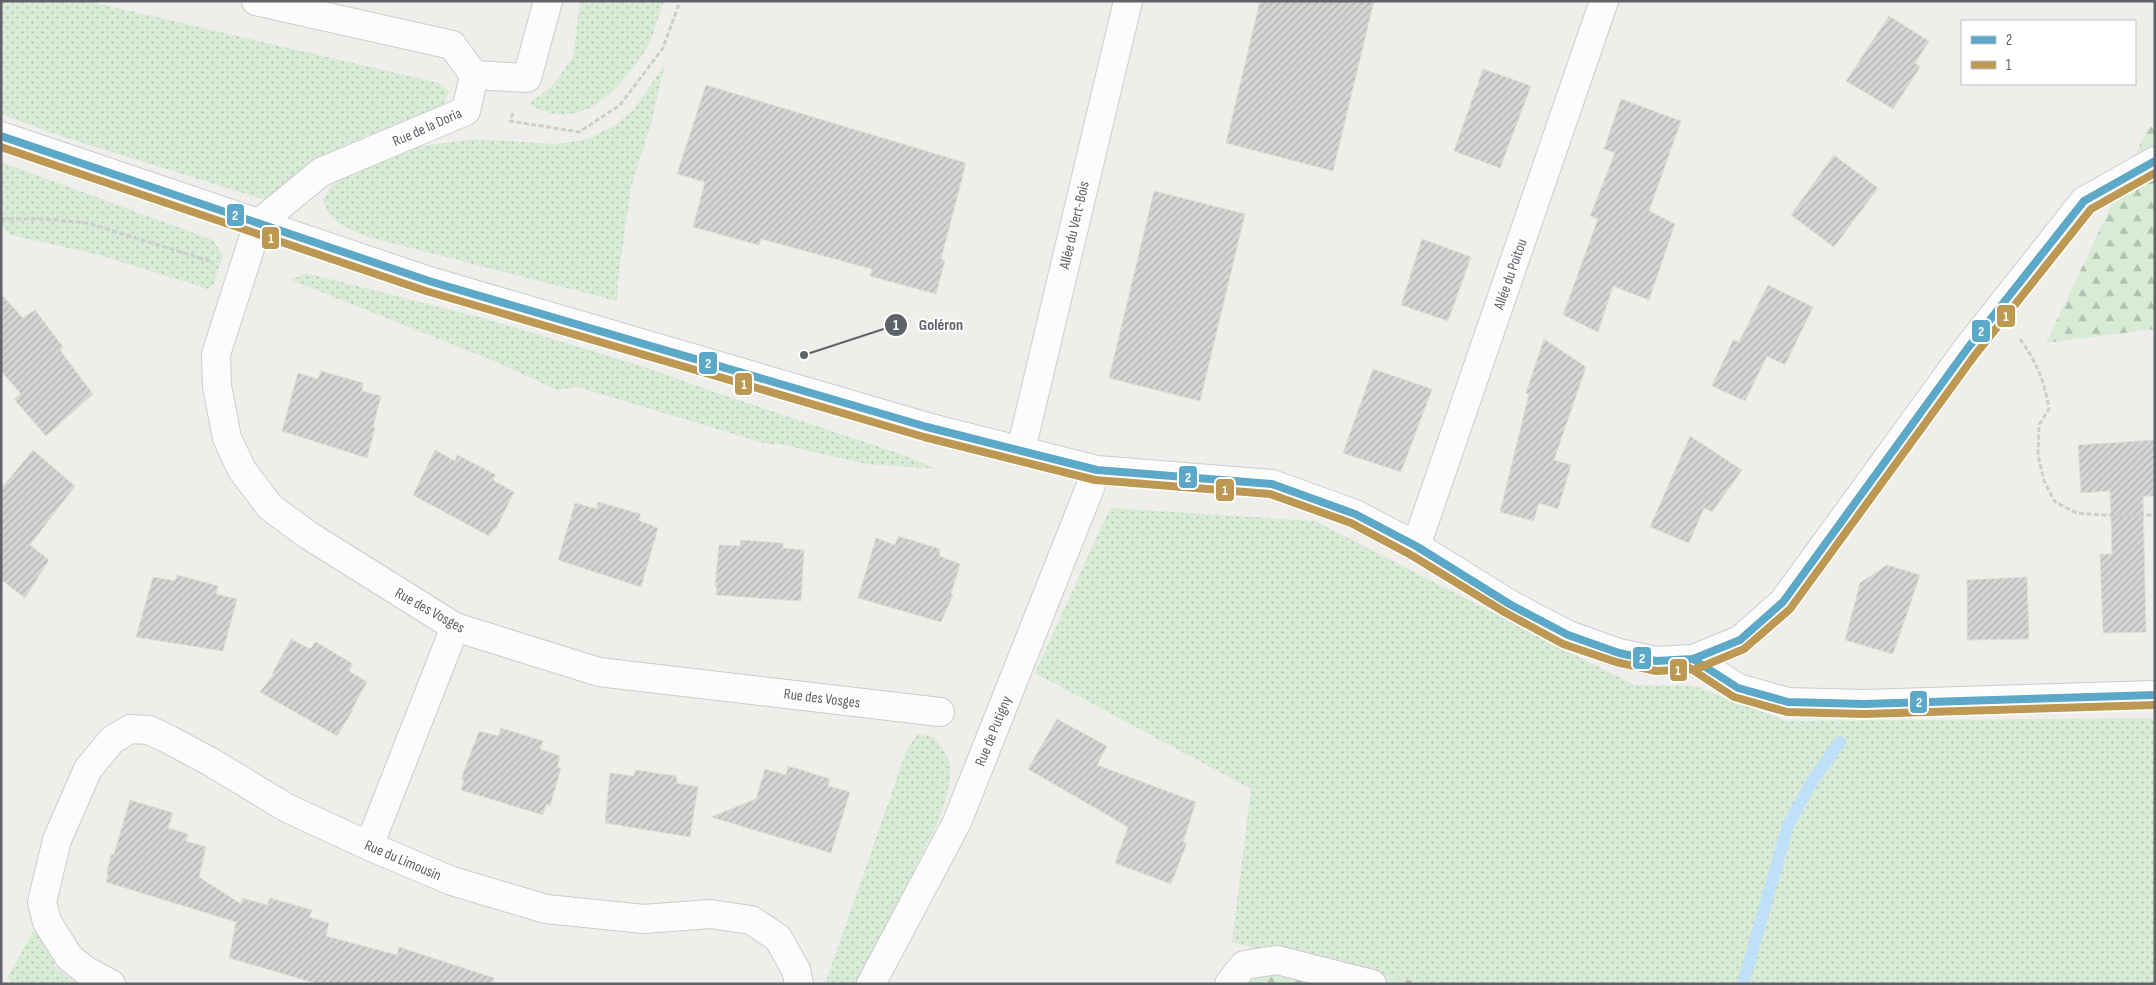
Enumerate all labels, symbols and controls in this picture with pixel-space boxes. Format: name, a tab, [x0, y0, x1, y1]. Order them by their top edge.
legend	[1961, 20, 2136, 85]
text: 2	[2006, 31, 2012, 50]
text: 1	[2006, 56, 2012, 75]
street label: Rue de la Doria	[390, 104, 465, 151]
street label: Allée du Vert-Bois	[1055, 179, 1094, 272]
line badge: 2	[226, 203, 245, 227]
text: 2	[232, 207, 238, 224]
line badge: 1	[261, 226, 280, 250]
text: 1	[268, 230, 274, 247]
street label: Allée du Poitou	[1489, 236, 1531, 313]
line badge: 1	[1996, 304, 2016, 328]
text: 1	[2003, 308, 2009, 325]
callout: Goléron	[883, 309, 973, 340]
text: 1	[893, 316, 899, 335]
text: Goléron	[919, 316, 963, 335]
line badge: 2	[1971, 319, 1991, 343]
text: 2	[1978, 323, 1984, 340]
line badge: 2	[698, 351, 718, 375]
text: 2	[705, 355, 711, 372]
line badge: 1	[734, 372, 753, 396]
text: 1	[741, 376, 747, 393]
line badge: 2	[1178, 465, 1198, 489]
text: 2	[1185, 469, 1191, 486]
line badge: 1	[1215, 478, 1235, 502]
text: 1	[1222, 482, 1228, 499]
street label: Rue des Vosges	[392, 584, 468, 637]
line badge: 2	[1632, 646, 1652, 670]
text: 2	[1639, 650, 1645, 667]
line badge: 1	[1669, 658, 1688, 682]
text: 1	[1675, 662, 1681, 679]
street label: Rue des Vosges	[783, 684, 861, 713]
line badge: 2	[1909, 690, 1928, 714]
street label: Rue de Putigny	[971, 693, 1016, 769]
text: 2	[1916, 694, 1922, 711]
street label: Rue du Limousin	[362, 836, 444, 885]

